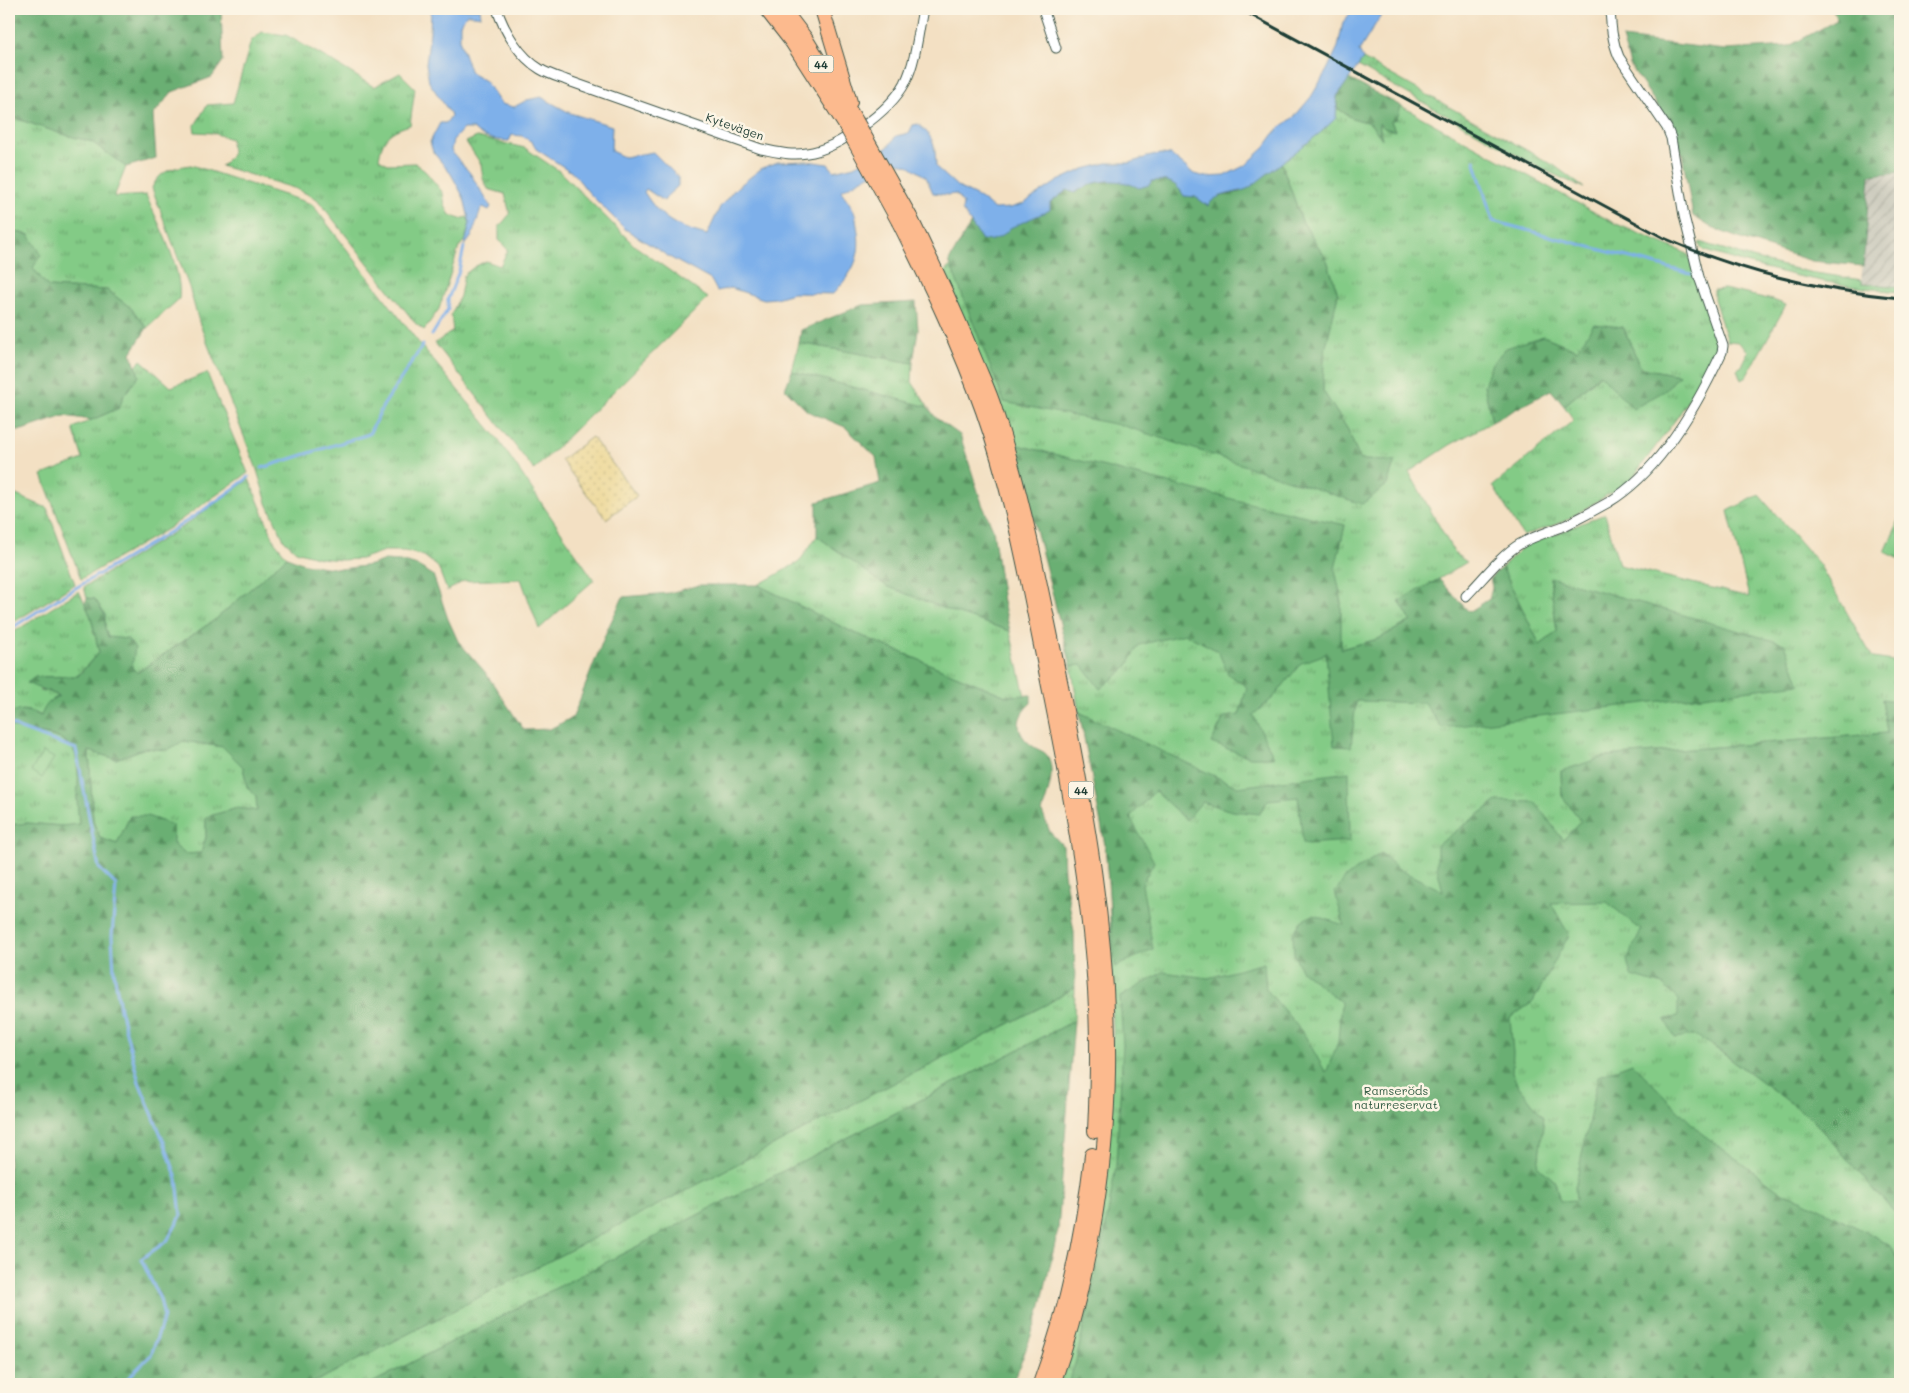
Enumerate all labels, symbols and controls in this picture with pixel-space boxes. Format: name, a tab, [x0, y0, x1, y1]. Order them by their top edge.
road number: 44	[808, 56, 834, 72]
street label: Kytevägen	[704, 109, 766, 143]
road number: 44	[1068, 782, 1094, 798]
park label: Ramseröds naturreservat	[1354, 1082, 1438, 1112]

